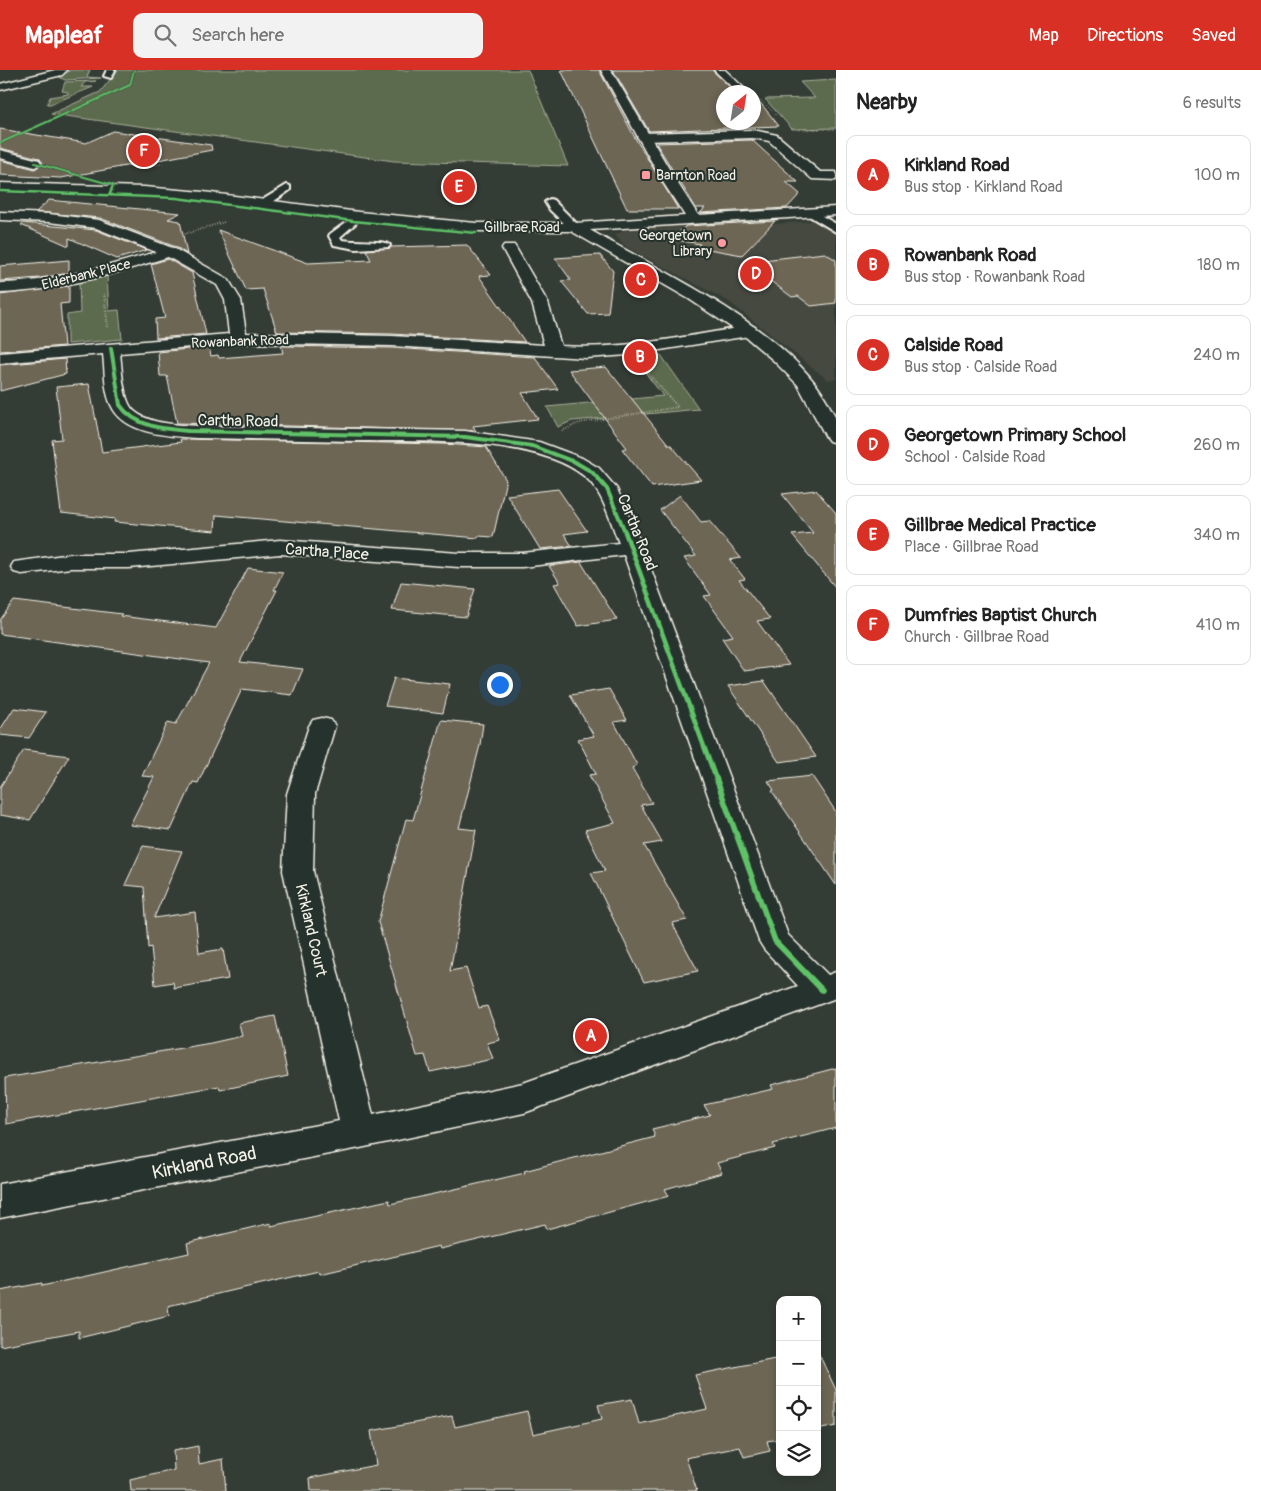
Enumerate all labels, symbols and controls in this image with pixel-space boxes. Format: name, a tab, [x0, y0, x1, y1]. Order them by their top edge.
search box	[133, 13, 483, 58]
text: Mapleaf	[25, 21, 103, 50]
icon: search	[151, 21, 179, 49]
text: Search here	[191, 23, 284, 47]
text: Map	[1029, 24, 1059, 47]
text: Directions	[1087, 24, 1163, 47]
text: Saved	[1191, 24, 1236, 47]
north arrow	[716, 85, 761, 130]
text: Nearby	[856, 89, 917, 116]
text: 6 results	[1183, 93, 1241, 113]
pin: F	[128, 132, 160, 170]
text: Kirkland Road	[904, 153, 1010, 177]
text: A	[868, 165, 878, 185]
text: 100 m	[1194, 165, 1240, 185]
place label: Barnton Road	[656, 167, 736, 184]
pin: E	[443, 168, 475, 206]
marker: Barnton Road	[640, 169, 652, 181]
text: Bus stop · Kirkland Road	[904, 177, 1063, 197]
street label: Gillbrae Road	[484, 219, 560, 236]
place label: Georgetown Library	[639, 227, 712, 260]
marker: Georgetown Library	[716, 237, 728, 249]
text: Rowanbank Road	[904, 243, 1037, 267]
street label: Elderbank Place	[40, 255, 132, 294]
pin: D	[740, 255, 772, 293]
text: B	[868, 255, 878, 275]
text: 180 m	[1197, 255, 1240, 275]
pin: C	[625, 261, 657, 299]
text: Bus stop · Rowanbank Road	[904, 267, 1085, 287]
street label: Rowanbank Road	[191, 331, 289, 352]
text: Calside Road	[904, 333, 1003, 357]
pin: B	[624, 338, 656, 376]
text: C	[868, 345, 878, 365]
text: 240 m	[1193, 345, 1240, 365]
text: Bus stop · Calside Road	[904, 357, 1057, 377]
street label: Cartha Road	[197, 410, 279, 432]
text: Georgetown Primary School	[904, 423, 1126, 447]
text: D	[868, 435, 878, 455]
text: 260 m	[1193, 435, 1240, 455]
text: School · Calside Road	[904, 447, 1046, 467]
street label: Cartha Road	[613, 491, 662, 574]
text: Gillbrae Medical Practice	[904, 513, 1096, 537]
text: E	[869, 525, 877, 545]
text: 340 m	[1193, 525, 1240, 545]
text: Place · Gillbrae Road	[904, 537, 1039, 557]
street label: Cartha Place	[284, 539, 370, 565]
text: Dumfries Baptist Church	[904, 603, 1097, 627]
text: F	[868, 615, 878, 635]
text: 410 m	[1196, 615, 1240, 635]
text: Church · Gillbrae Road	[904, 627, 1049, 647]
your location	[487, 672, 513, 698]
street label: Kirkland Court	[291, 882, 332, 979]
pin: A	[575, 1017, 607, 1055]
street label: Kirkland Road	[150, 1141, 258, 1185]
map controls	[776, 1296, 821, 1476]
button: +	[776, 1296, 821, 1341]
button: −	[776, 1341, 821, 1386]
button: locate	[776, 1386, 821, 1431]
button: layers	[776, 1431, 821, 1476]

